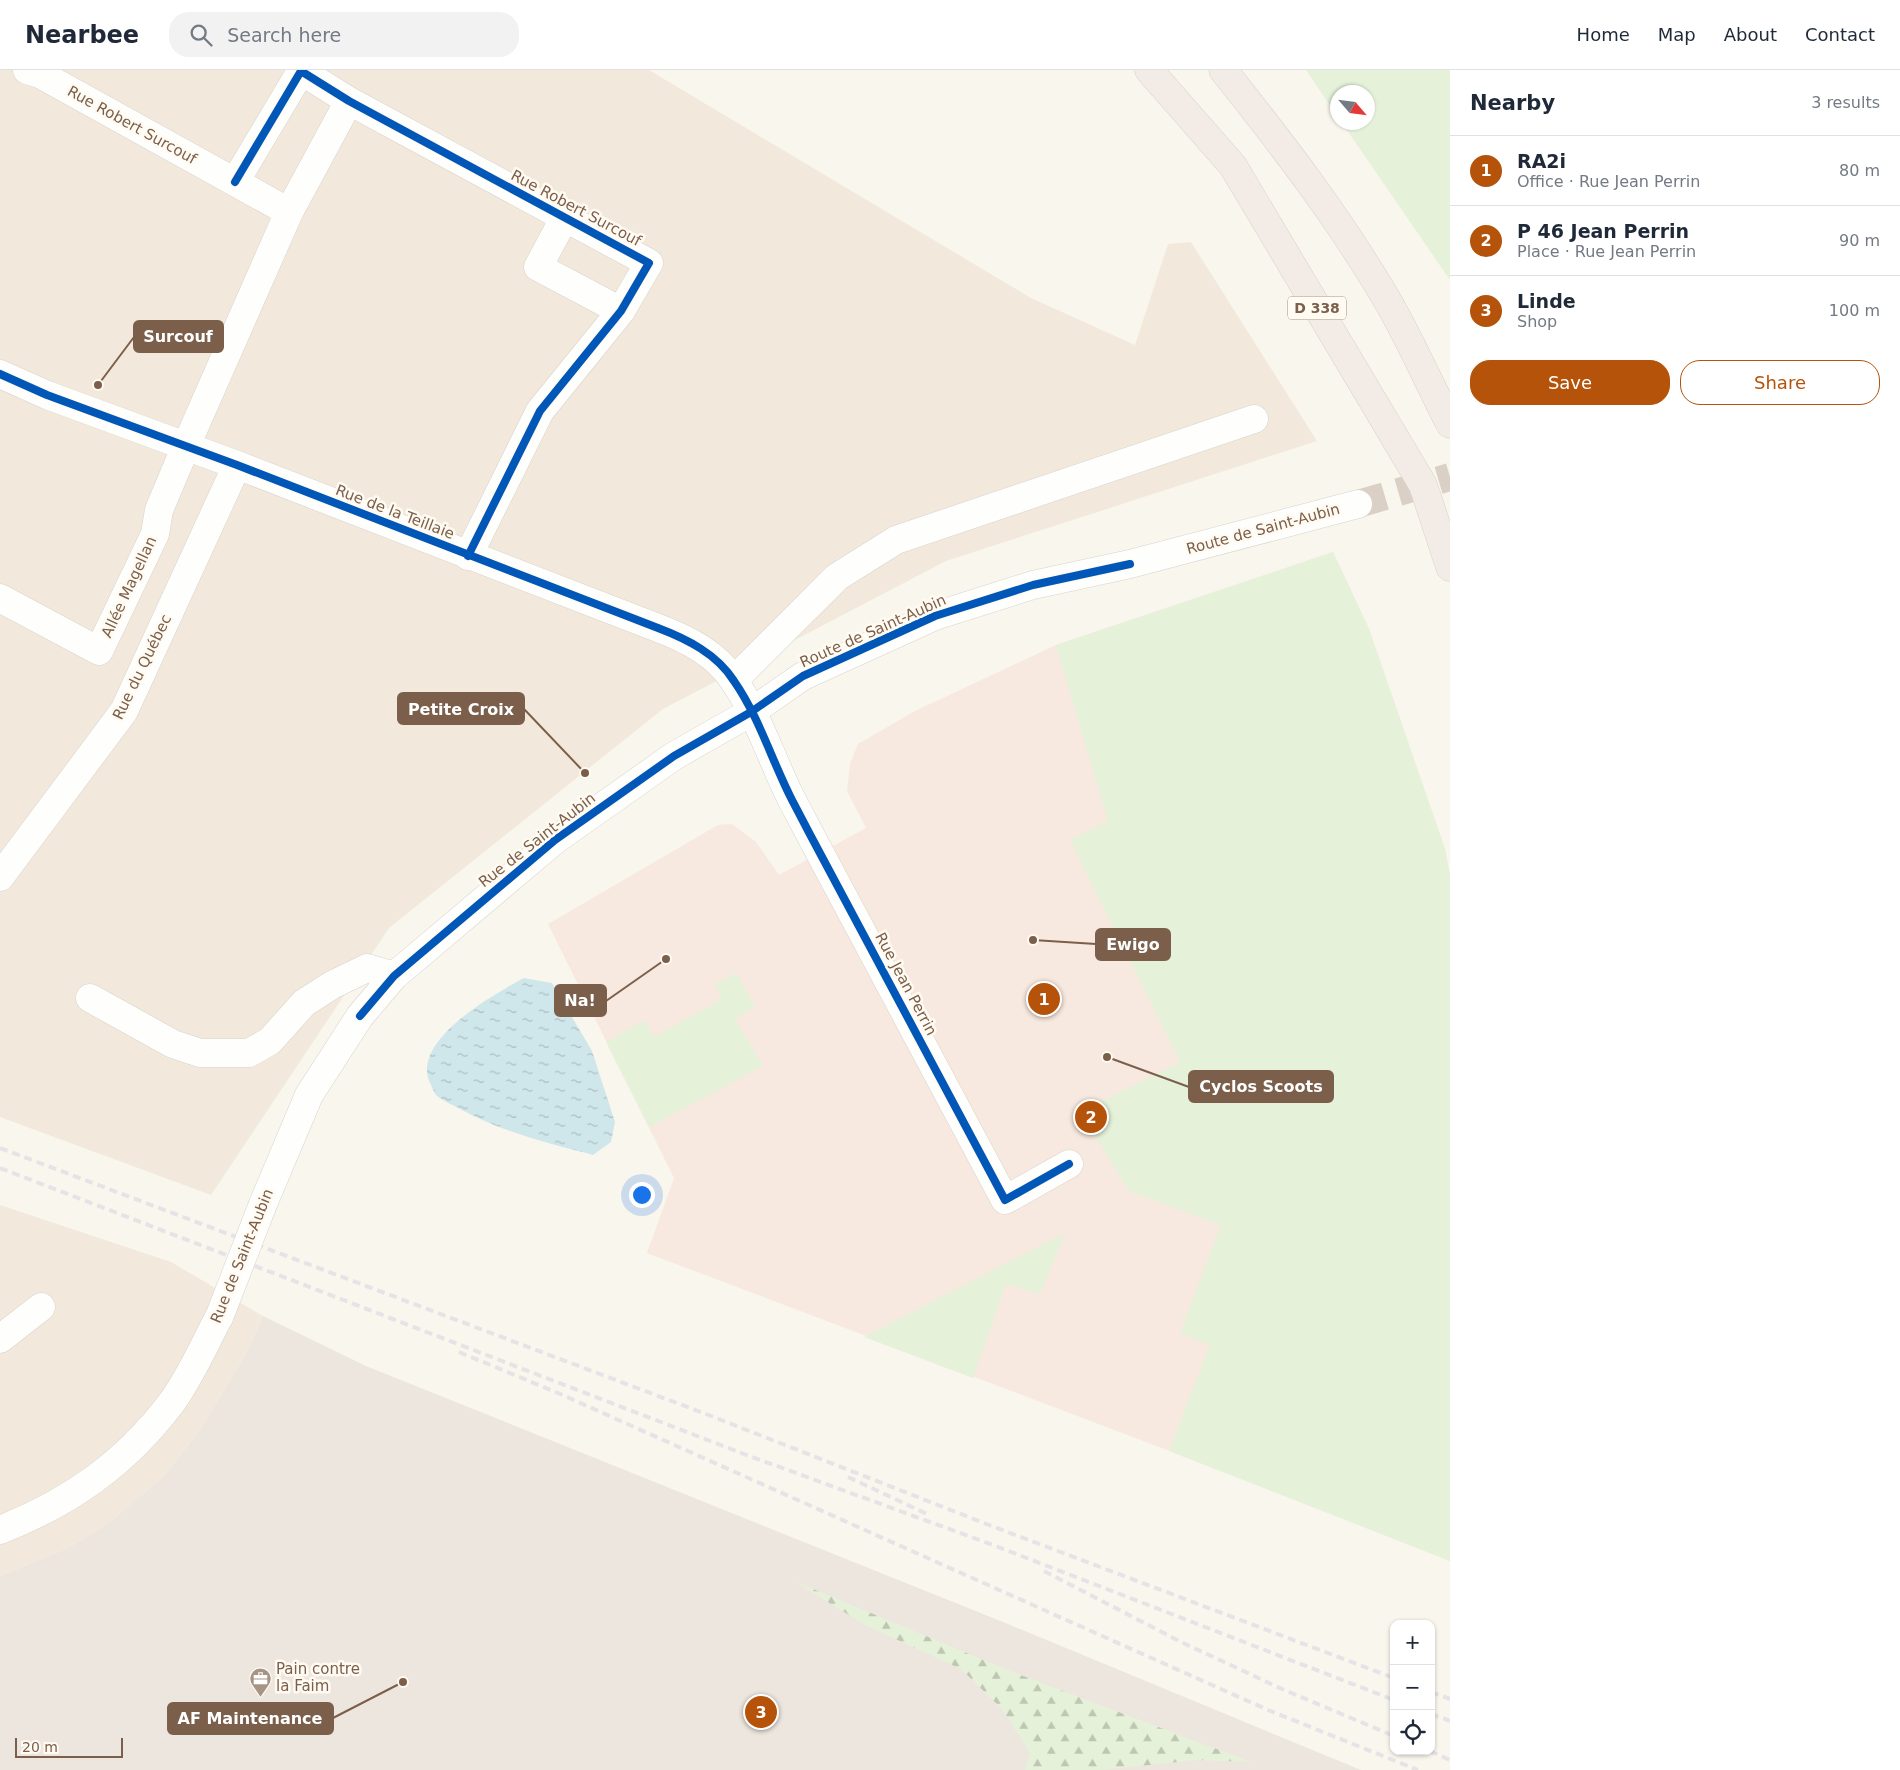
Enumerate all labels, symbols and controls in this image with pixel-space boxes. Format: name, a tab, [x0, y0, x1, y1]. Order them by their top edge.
search box	[169, 12, 519, 57]
text: Nearbee	[25, 21, 139, 49]
icon: search	[187, 21, 215, 49]
text: Search here	[227, 24, 341, 46]
text: Home	[1577, 24, 1630, 45]
text: Map	[1658, 24, 1696, 45]
text: About	[1724, 24, 1777, 45]
text: Contact	[1805, 24, 1875, 45]
street label: Rue Robert Surcouf	[64, 82, 200, 168]
north arrow	[1330, 85, 1375, 130]
text: Nearby	[1470, 91, 1555, 115]
text: 3 results	[1811, 93, 1880, 112]
text: RA2i	[1517, 150, 1566, 172]
text: 1	[1480, 161, 1492, 180]
text: 80 m	[1839, 161, 1880, 180]
street label: Rue Robert Surcouf	[508, 166, 645, 250]
text: Office · Rue Jean Perrin	[1517, 172, 1700, 191]
text: P 46 Jean Perrin	[1517, 220, 1689, 242]
text: 2	[1480, 231, 1492, 250]
text: 90 m	[1839, 231, 1880, 250]
text: Place · Rue Jean Perrin	[1517, 242, 1696, 261]
text: Linde	[1517, 290, 1576, 312]
road number: D 338	[1288, 297, 1346, 320]
text: 3	[1480, 301, 1492, 320]
text: 100 m	[1829, 301, 1880, 320]
text: Shop	[1517, 312, 1557, 331]
callout: Surcouf	[134, 321, 223, 352]
text: Surcouf	[143, 327, 214, 346]
button: Save	[1470, 360, 1670, 405]
button: Share	[1680, 360, 1880, 405]
street label: Rue de la Teillaie	[333, 481, 457, 543]
street label: Route de Saint-Aubin	[1184, 500, 1342, 558]
street label: Allée Magellan	[98, 533, 160, 641]
street label: Route de Saint-Aubin	[797, 591, 949, 671]
street label: Rue du Québec	[109, 612, 175, 722]
callout: Petite Croix	[398, 693, 524, 724]
text: Petite Croix	[408, 700, 515, 719]
street label: Rue de Saint-Aubin	[475, 789, 599, 891]
callout: Ewigo	[1096, 929, 1170, 960]
street label: Rue Jean Perrin	[871, 930, 941, 1038]
text: Ewigo	[1106, 935, 1160, 954]
pin: 1	[1028, 980, 1060, 1018]
callout: Na!	[555, 985, 606, 1016]
text: Na!	[564, 991, 596, 1010]
callout: Cyclos Scoots	[1189, 1071, 1333, 1102]
text: Cyclos Scoots	[1199, 1077, 1323, 1096]
pin: 2	[1075, 1098, 1107, 1136]
your location	[629, 1182, 655, 1208]
street label: Rue de Saint-Aubin	[207, 1186, 277, 1326]
map controls	[1390, 1620, 1435, 1755]
button: +	[1390, 1620, 1435, 1665]
place label: Pain contre la Faim	[276, 1660, 360, 1695]
button: −	[1390, 1665, 1435, 1710]
office icon: Pain contre la Faim	[248, 1666, 272, 1697]
pin: 3	[745, 1693, 777, 1731]
callout: AF Maintenance	[168, 1703, 333, 1734]
text: AF Maintenance	[178, 1709, 323, 1728]
button: locate	[1390, 1710, 1435, 1755]
scale bar	[15, 1735, 122, 1758]
text: 20 m	[22, 1739, 58, 1755]

